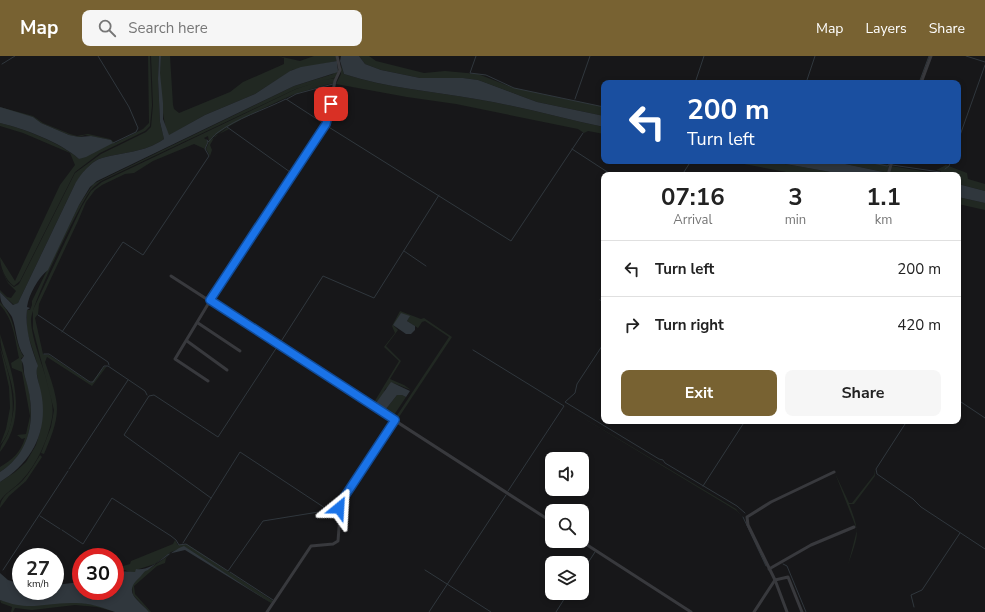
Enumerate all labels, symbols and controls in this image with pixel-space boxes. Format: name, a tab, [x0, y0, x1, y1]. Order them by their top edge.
search box	[82, 10, 362, 46]
text: Map	[20, 15, 58, 41]
icon: search	[96, 17, 118, 39]
text: Search here	[128, 18, 208, 38]
text: Map	[816, 19, 843, 38]
text: Layers	[865, 19, 907, 38]
text: Share	[929, 19, 965, 38]
pin	[314, 87, 348, 121]
text: 200 m	[687, 91, 770, 129]
icon: arrive	[320, 93, 342, 115]
icon: left	[621, 96, 673, 148]
text: Turn left	[687, 127, 755, 151]
text: 07:16	[661, 181, 725, 213]
text: 3	[788, 181, 803, 213]
text: 1.1	[866, 181, 901, 213]
text: Arrival	[673, 211, 712, 229]
text: min	[785, 211, 806, 229]
text: km	[875, 211, 892, 229]
icon: left	[621, 258, 643, 280]
text: Turn left	[655, 259, 714, 279]
text: 200 m	[897, 259, 941, 279]
icon: right	[621, 314, 643, 336]
text: Turn right	[655, 315, 724, 335]
text: 420 m	[897, 315, 941, 335]
button: Exit	[621, 370, 777, 416]
button: Share	[785, 370, 941, 416]
map controls	[545, 452, 589, 600]
button: sound	[545, 452, 589, 496]
position arrow	[318, 487, 360, 529]
button: search	[545, 504, 589, 548]
speed limit sign: 30	[72, 548, 124, 600]
text: 27	[26, 555, 50, 582]
button: layers	[545, 556, 589, 600]
text: km/h	[27, 577, 49, 591]

